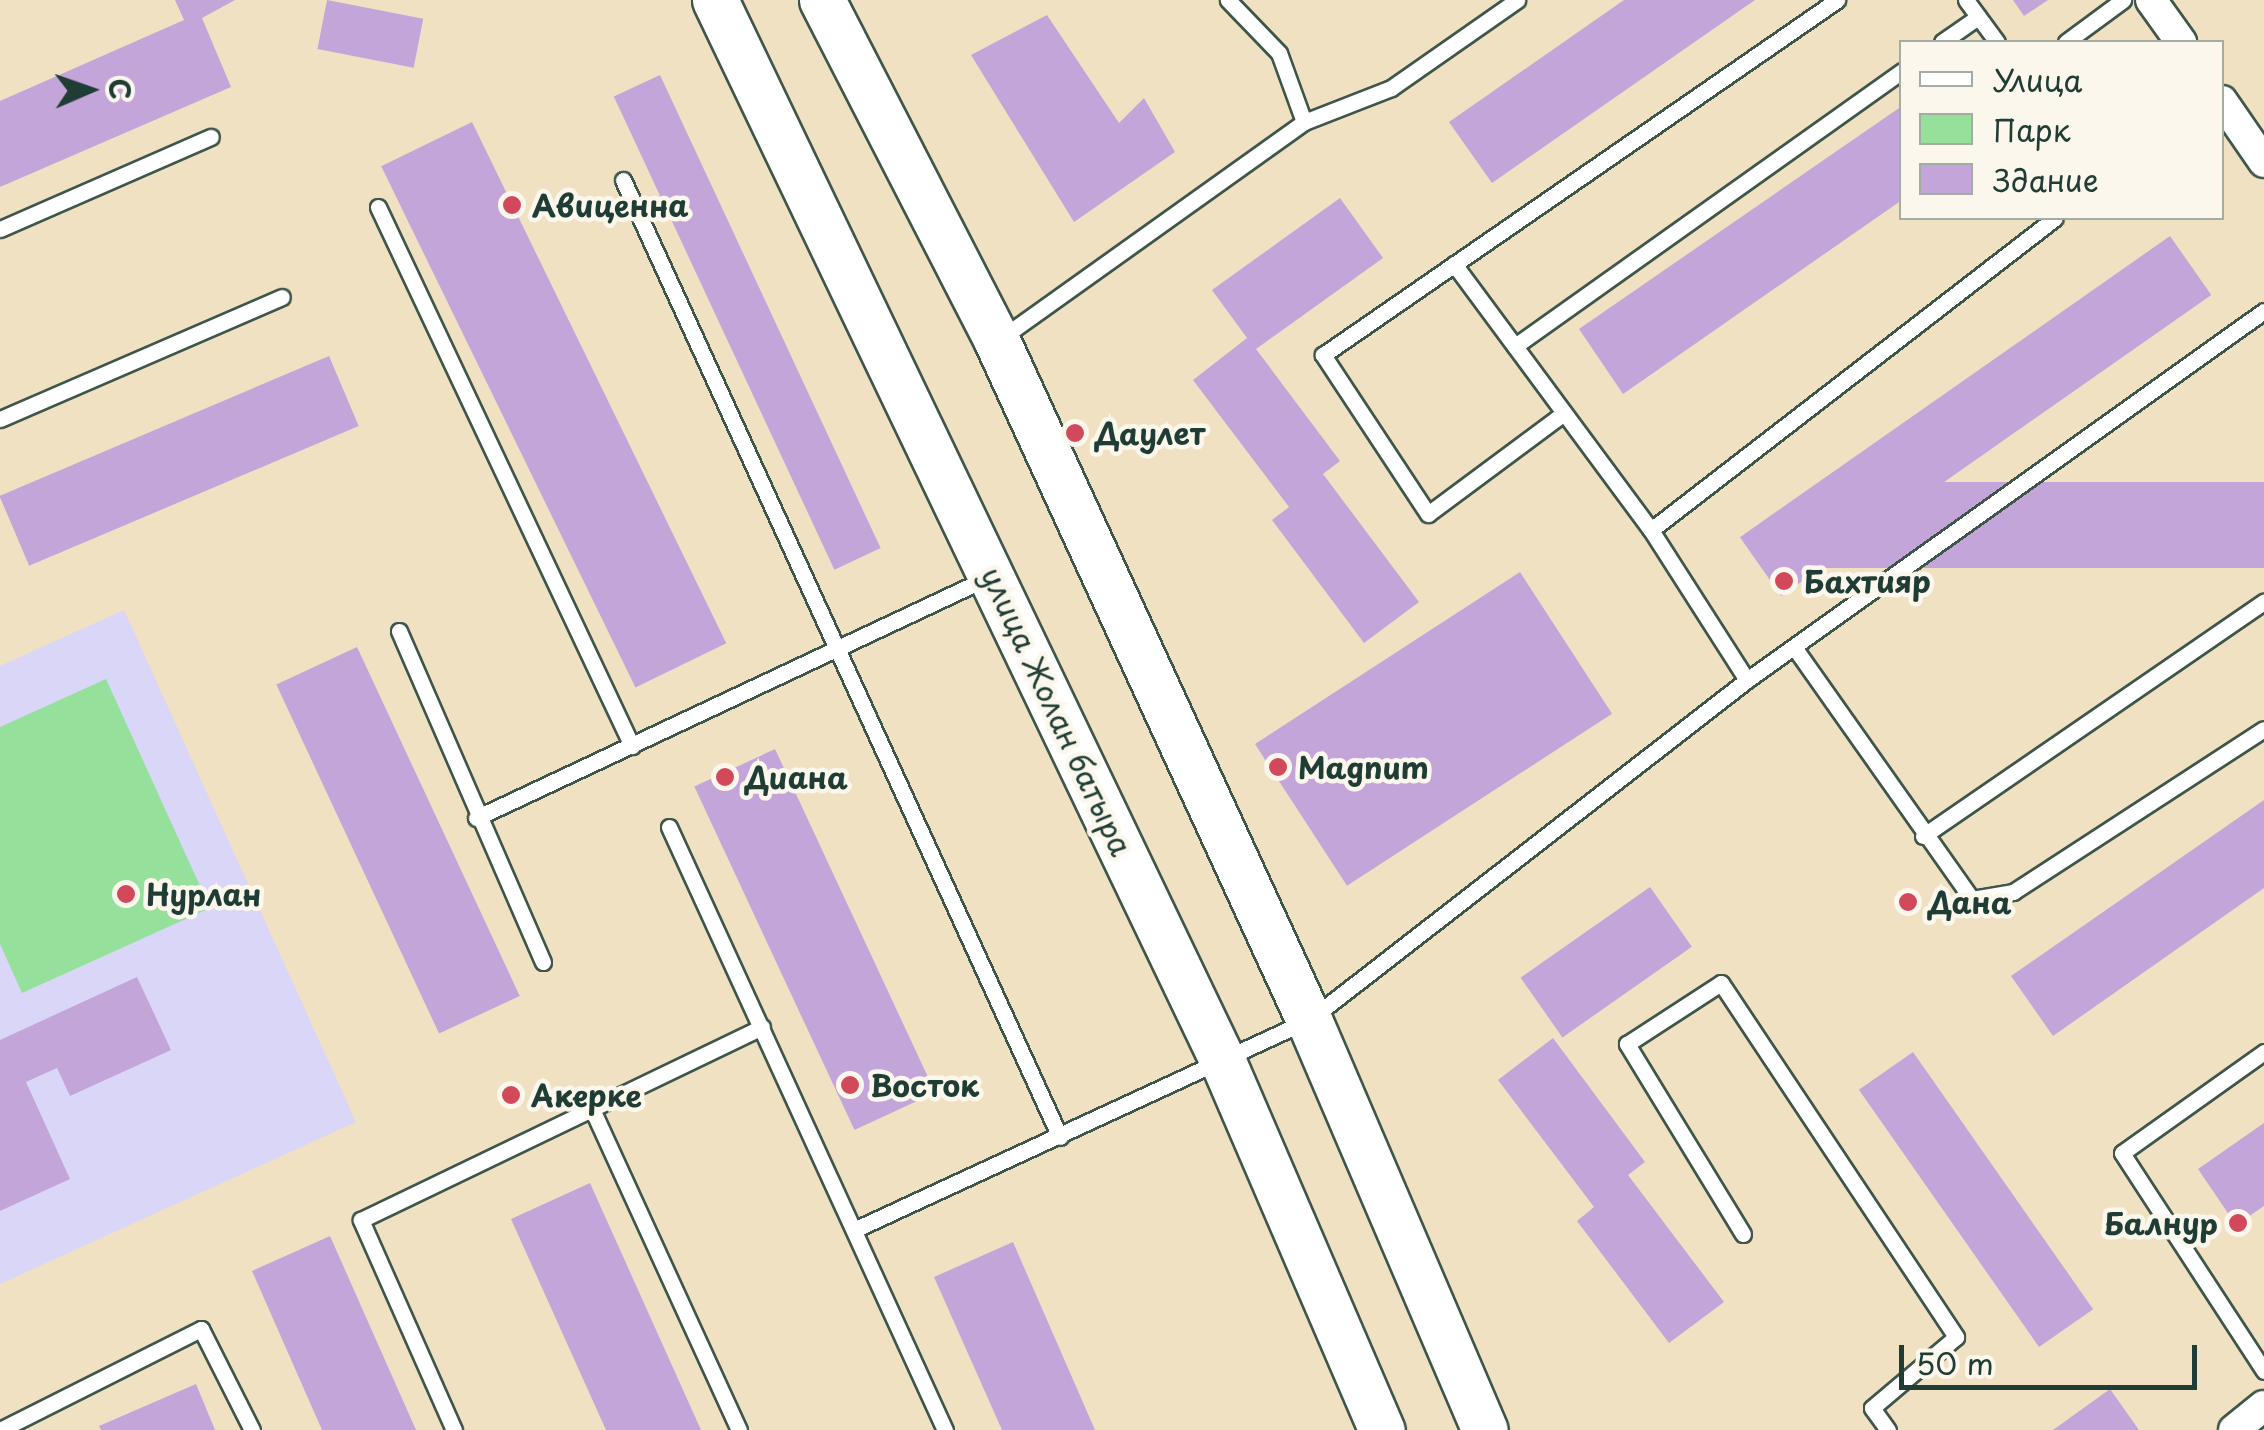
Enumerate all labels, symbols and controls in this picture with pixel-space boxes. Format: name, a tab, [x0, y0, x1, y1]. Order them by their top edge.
north arrow	[40, 40, 140, 140]
legend	[1899, 40, 2224, 220]
text: Улица	[1993, 57, 2082, 102]
text: С	[99, 78, 142, 100]
text: Парк	[1993, 107, 2070, 152]
text: Здание	[1993, 157, 2099, 202]
place label: Авиценна	[532, 187, 689, 223]
marker: Авиценна	[501, 194, 523, 216]
place label: Даулет	[1095, 415, 1205, 451]
marker: Даулет	[1064, 422, 1086, 444]
street label: улица Жолан батыра	[974, 560, 1140, 862]
place label: Бахтияр	[1804, 563, 1931, 599]
marker: Бахтияр	[1773, 570, 1795, 592]
place label: Magnum	[1298, 749, 1429, 785]
marker: Magnum	[1267, 756, 1289, 778]
place label: Диана	[745, 759, 848, 795]
marker: Диана	[714, 766, 736, 788]
place label: Нурлан	[146, 876, 261, 912]
marker: Нурлан	[115, 883, 137, 905]
place label: Дана	[1928, 884, 2012, 920]
marker: Дана	[1897, 891, 1919, 913]
place label: Восток	[870, 1067, 979, 1103]
marker: Восток	[839, 1074, 861, 1096]
place label: Акерке	[531, 1077, 642, 1113]
marker: Акерке	[500, 1084, 522, 1106]
place label: Балнур	[2104, 1205, 2218, 1241]
marker: Балнур	[2227, 1212, 2249, 1234]
scale bar	[1904, 1325, 2202, 1387]
text: 50 m	[1916, 1340, 1994, 1385]

